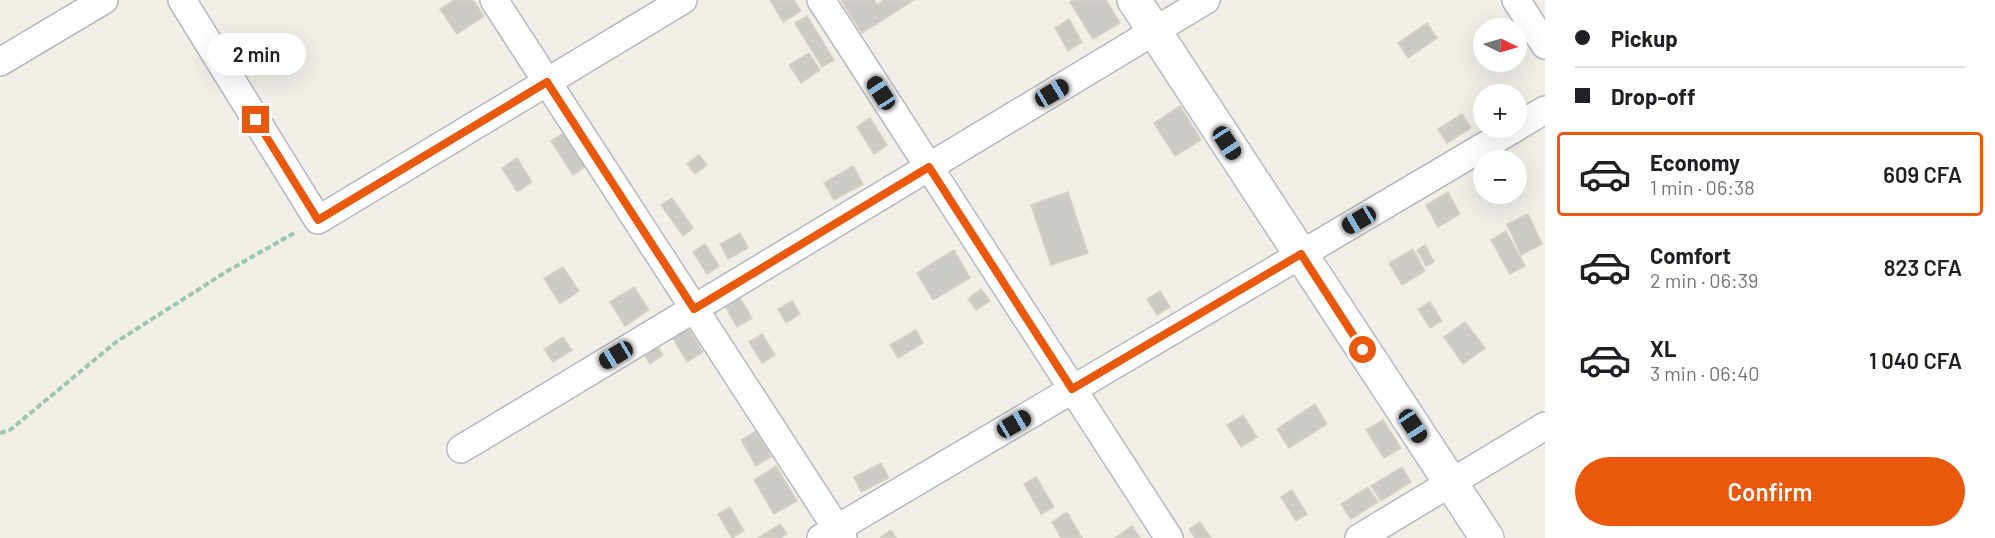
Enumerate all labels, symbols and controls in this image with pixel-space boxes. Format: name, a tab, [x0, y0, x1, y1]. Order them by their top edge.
north arrow	[1473, 18, 1527, 72]
map controls	[1473, 18, 1527, 204]
text: Pickup	[1611, 25, 1678, 51]
callout: 2 min	[206, 33, 306, 75]
text: 2 min	[233, 42, 280, 66]
car	[864, 73, 898, 113]
car	[1032, 76, 1072, 110]
text: Drop-off	[1611, 83, 1695, 109]
button: +	[1473, 84, 1527, 138]
route end	[242, 106, 269, 133]
car	[1210, 123, 1244, 163]
icon: car	[1578, 147, 1632, 201]
text: Economy	[1650, 149, 1740, 175]
button: −	[1473, 150, 1527, 204]
text: 609 CFA	[1883, 161, 1962, 187]
text: 1 min · 06:38	[1650, 175, 1755, 199]
car	[1339, 203, 1379, 237]
icon: car	[1578, 240, 1632, 294]
text: Comfort	[1650, 242, 1731, 268]
text: 823 CFA	[1884, 254, 1962, 280]
text: 2 min · 06:39	[1650, 268, 1758, 292]
icon: car	[1578, 333, 1632, 387]
text: XL	[1650, 335, 1676, 361]
route start	[1349, 336, 1376, 363]
car	[596, 338, 636, 372]
text: 1 040 CFA	[1869, 347, 1962, 373]
text: 3 min · 06:40	[1650, 361, 1760, 385]
car	[1396, 406, 1430, 446]
car	[994, 407, 1034, 441]
button: Confirm	[1575, 457, 1965, 526]

